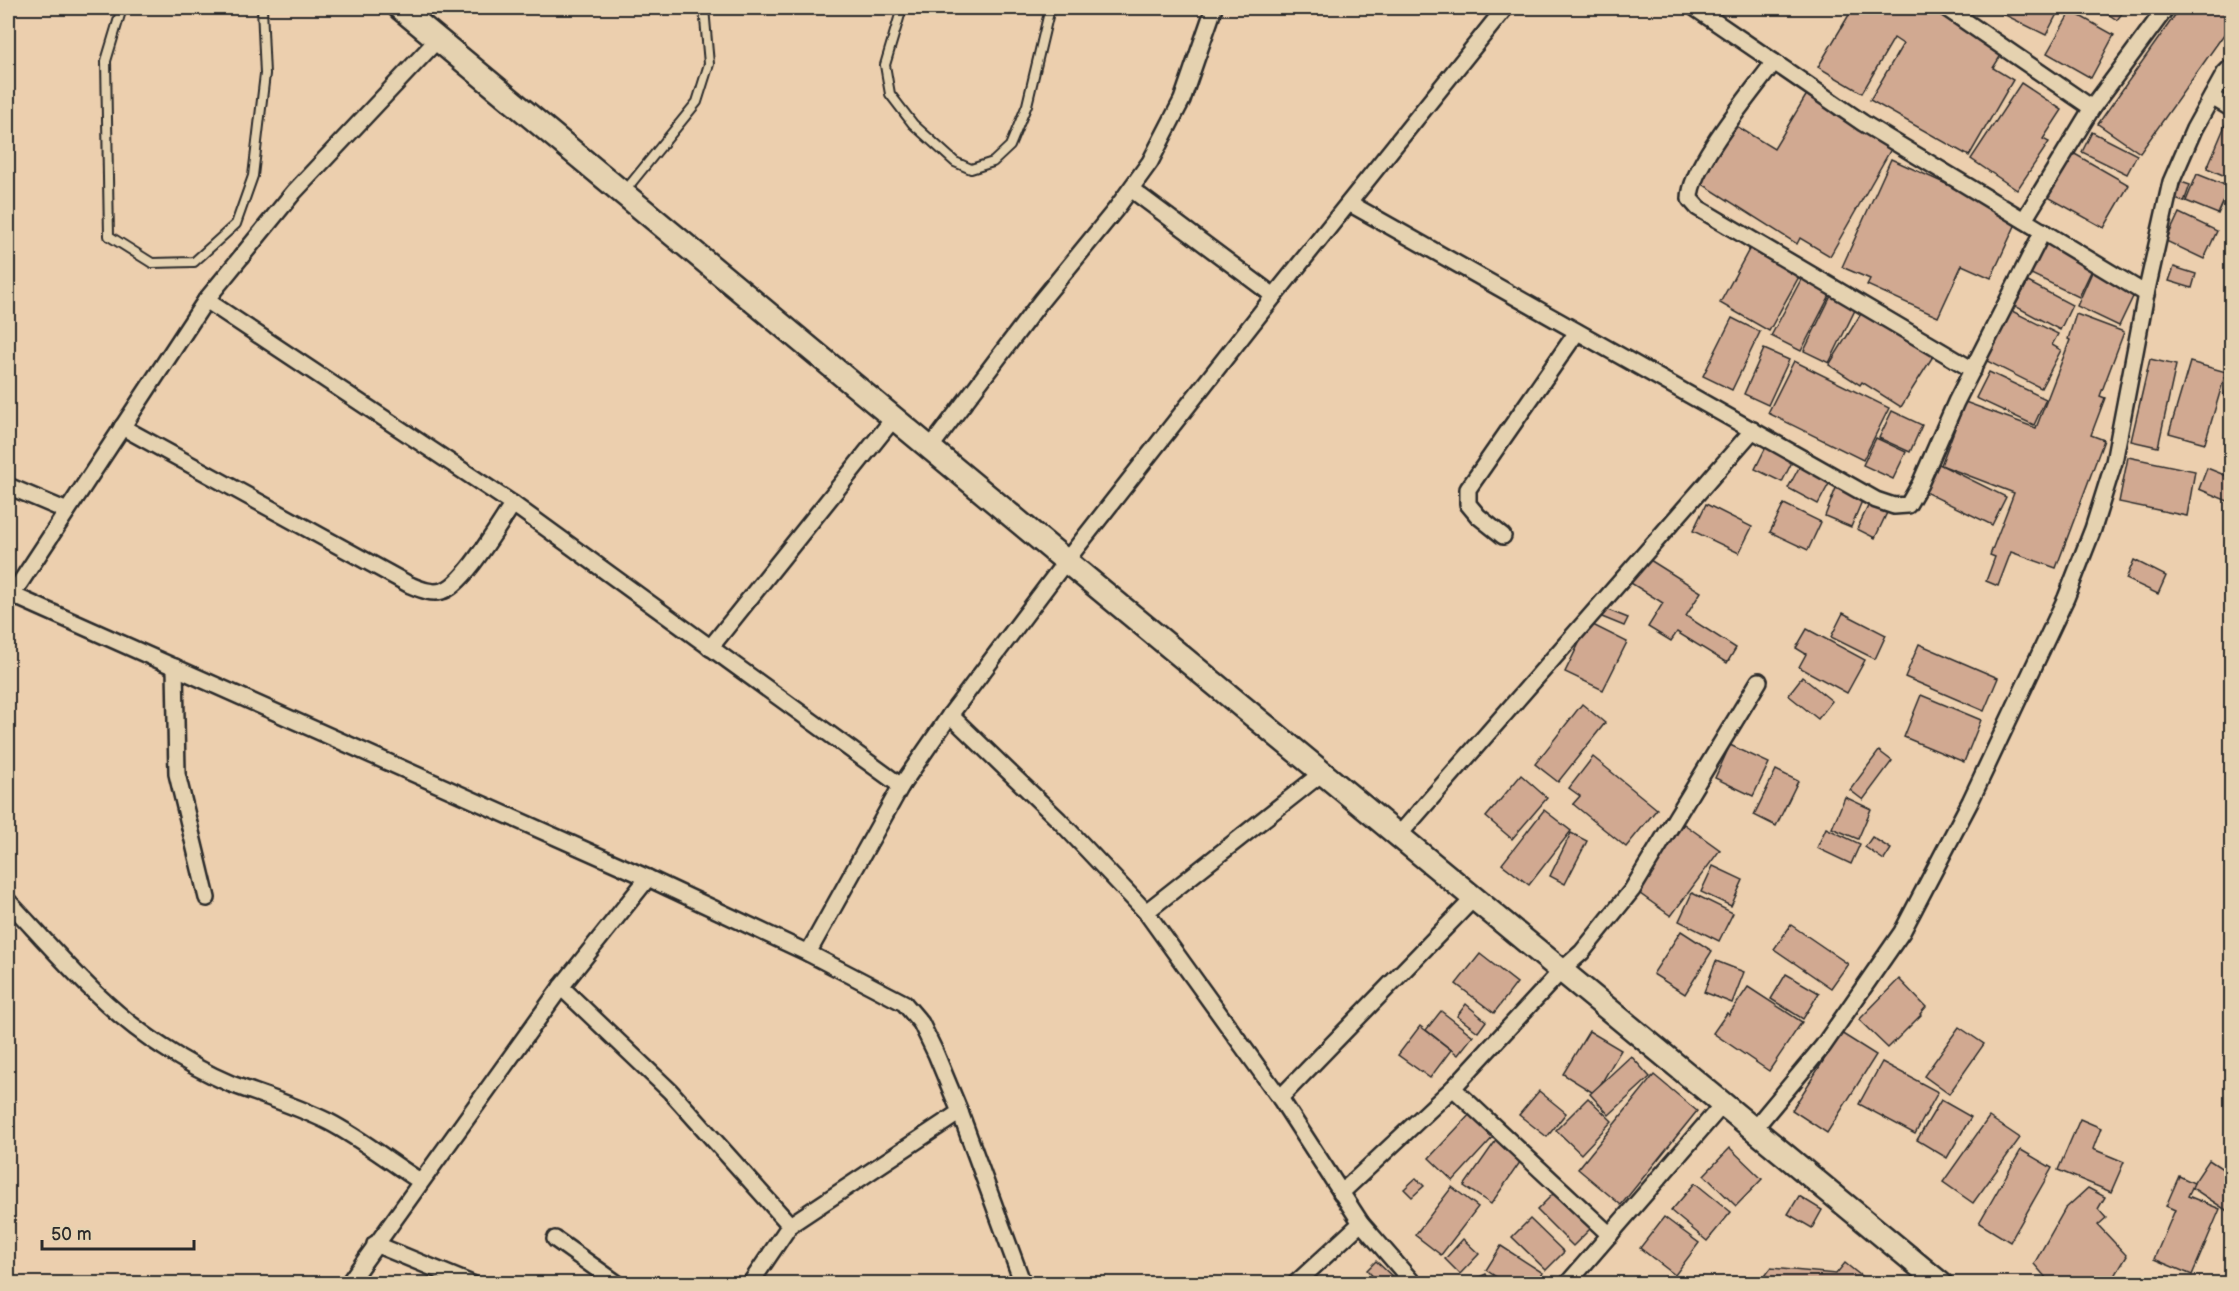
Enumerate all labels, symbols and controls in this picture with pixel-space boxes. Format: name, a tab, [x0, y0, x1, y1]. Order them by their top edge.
scale bar	[42, 1213, 194, 1251]
text: 50 m	[51, 1224, 92, 1245]

